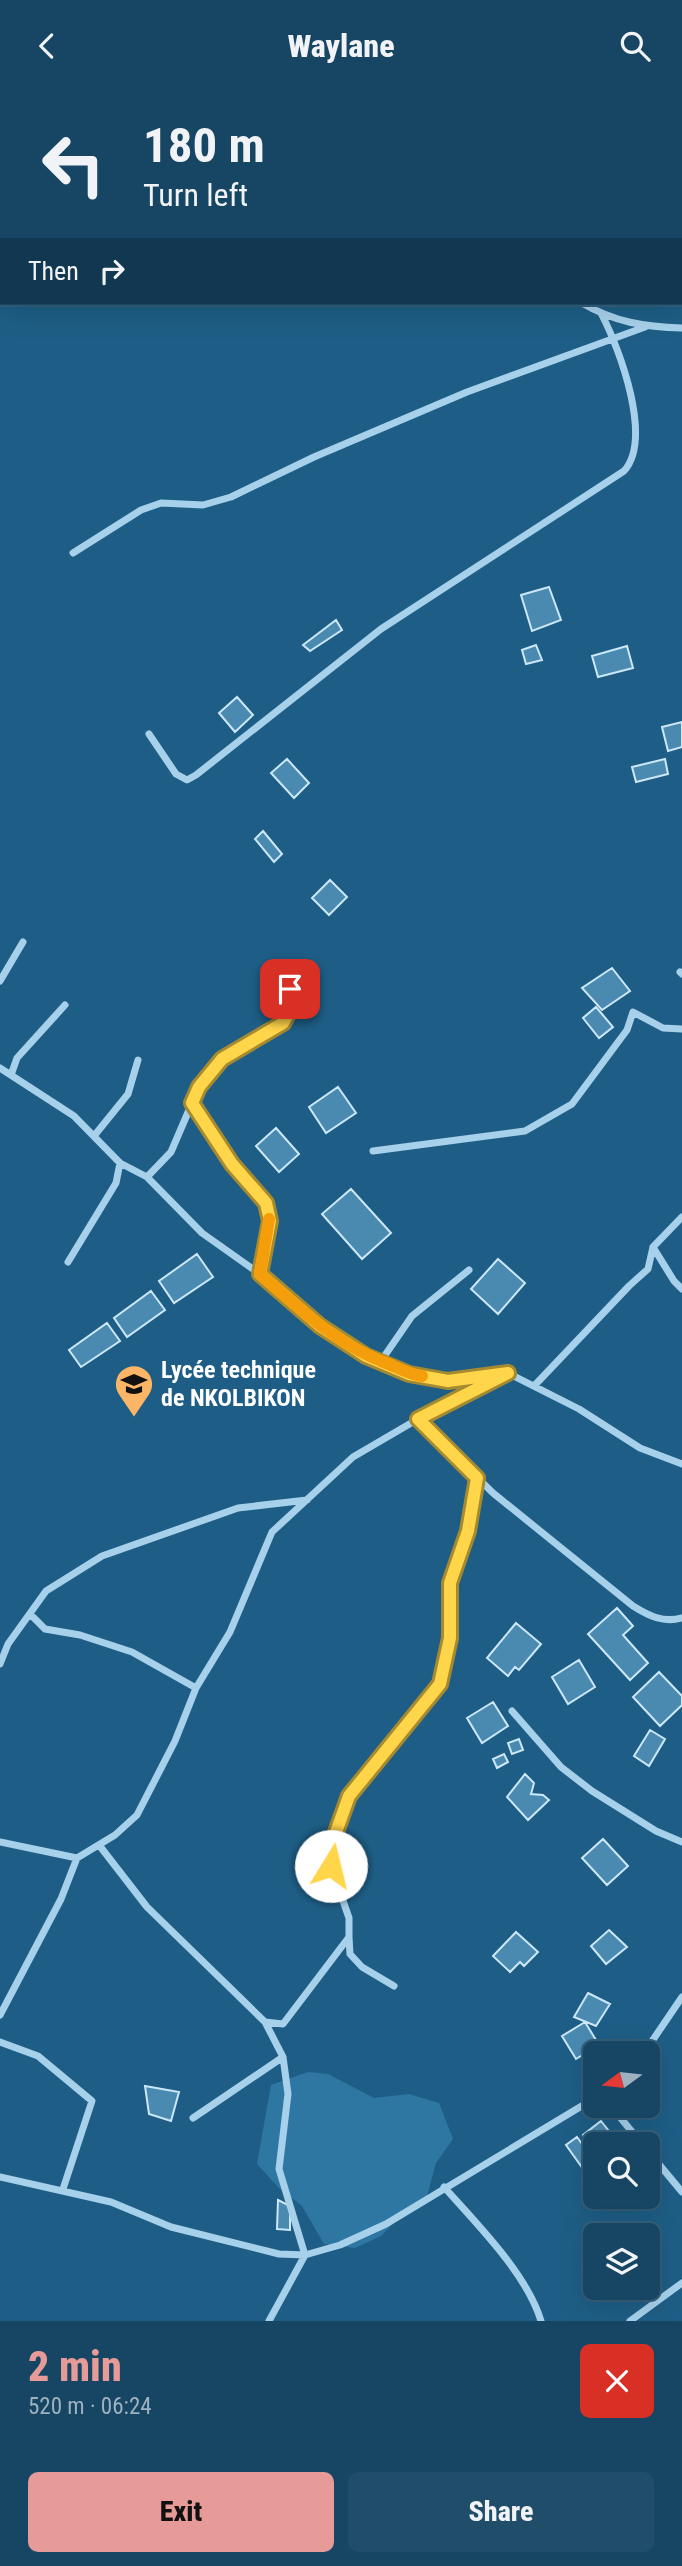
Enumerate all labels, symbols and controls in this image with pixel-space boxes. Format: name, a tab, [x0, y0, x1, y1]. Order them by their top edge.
icon: back	[28, 27, 66, 65]
text: Waylane	[287, 27, 395, 65]
icon: search	[616, 27, 654, 65]
text: 180 m	[143, 117, 265, 174]
icon: left	[28, 119, 119, 210]
text: Turn left	[143, 176, 248, 214]
icon: right	[93, 252, 131, 290]
text: Then	[28, 256, 79, 286]
pin	[260, 959, 320, 1019]
icon: arrive	[271, 970, 309, 1008]
place label: Lycée technique de NKOLBIKON	[161, 1356, 316, 1412]
school or university icon: Lycée technique de NKOLBIKON	[113, 1363, 155, 1418]
position arrow	[294, 1829, 368, 1903]
north arrow	[583, 2041, 660, 2117]
map controls	[583, 2041, 660, 2300]
button: search	[583, 2132, 660, 2209]
button: layers	[583, 2223, 660, 2300]
text: 2 min	[28, 2342, 122, 2391]
button: close	[580, 2344, 654, 2418]
text: 520 m · 06:24	[28, 2393, 152, 2420]
button: Exit	[28, 2472, 334, 2552]
button: Share	[348, 2472, 654, 2552]

